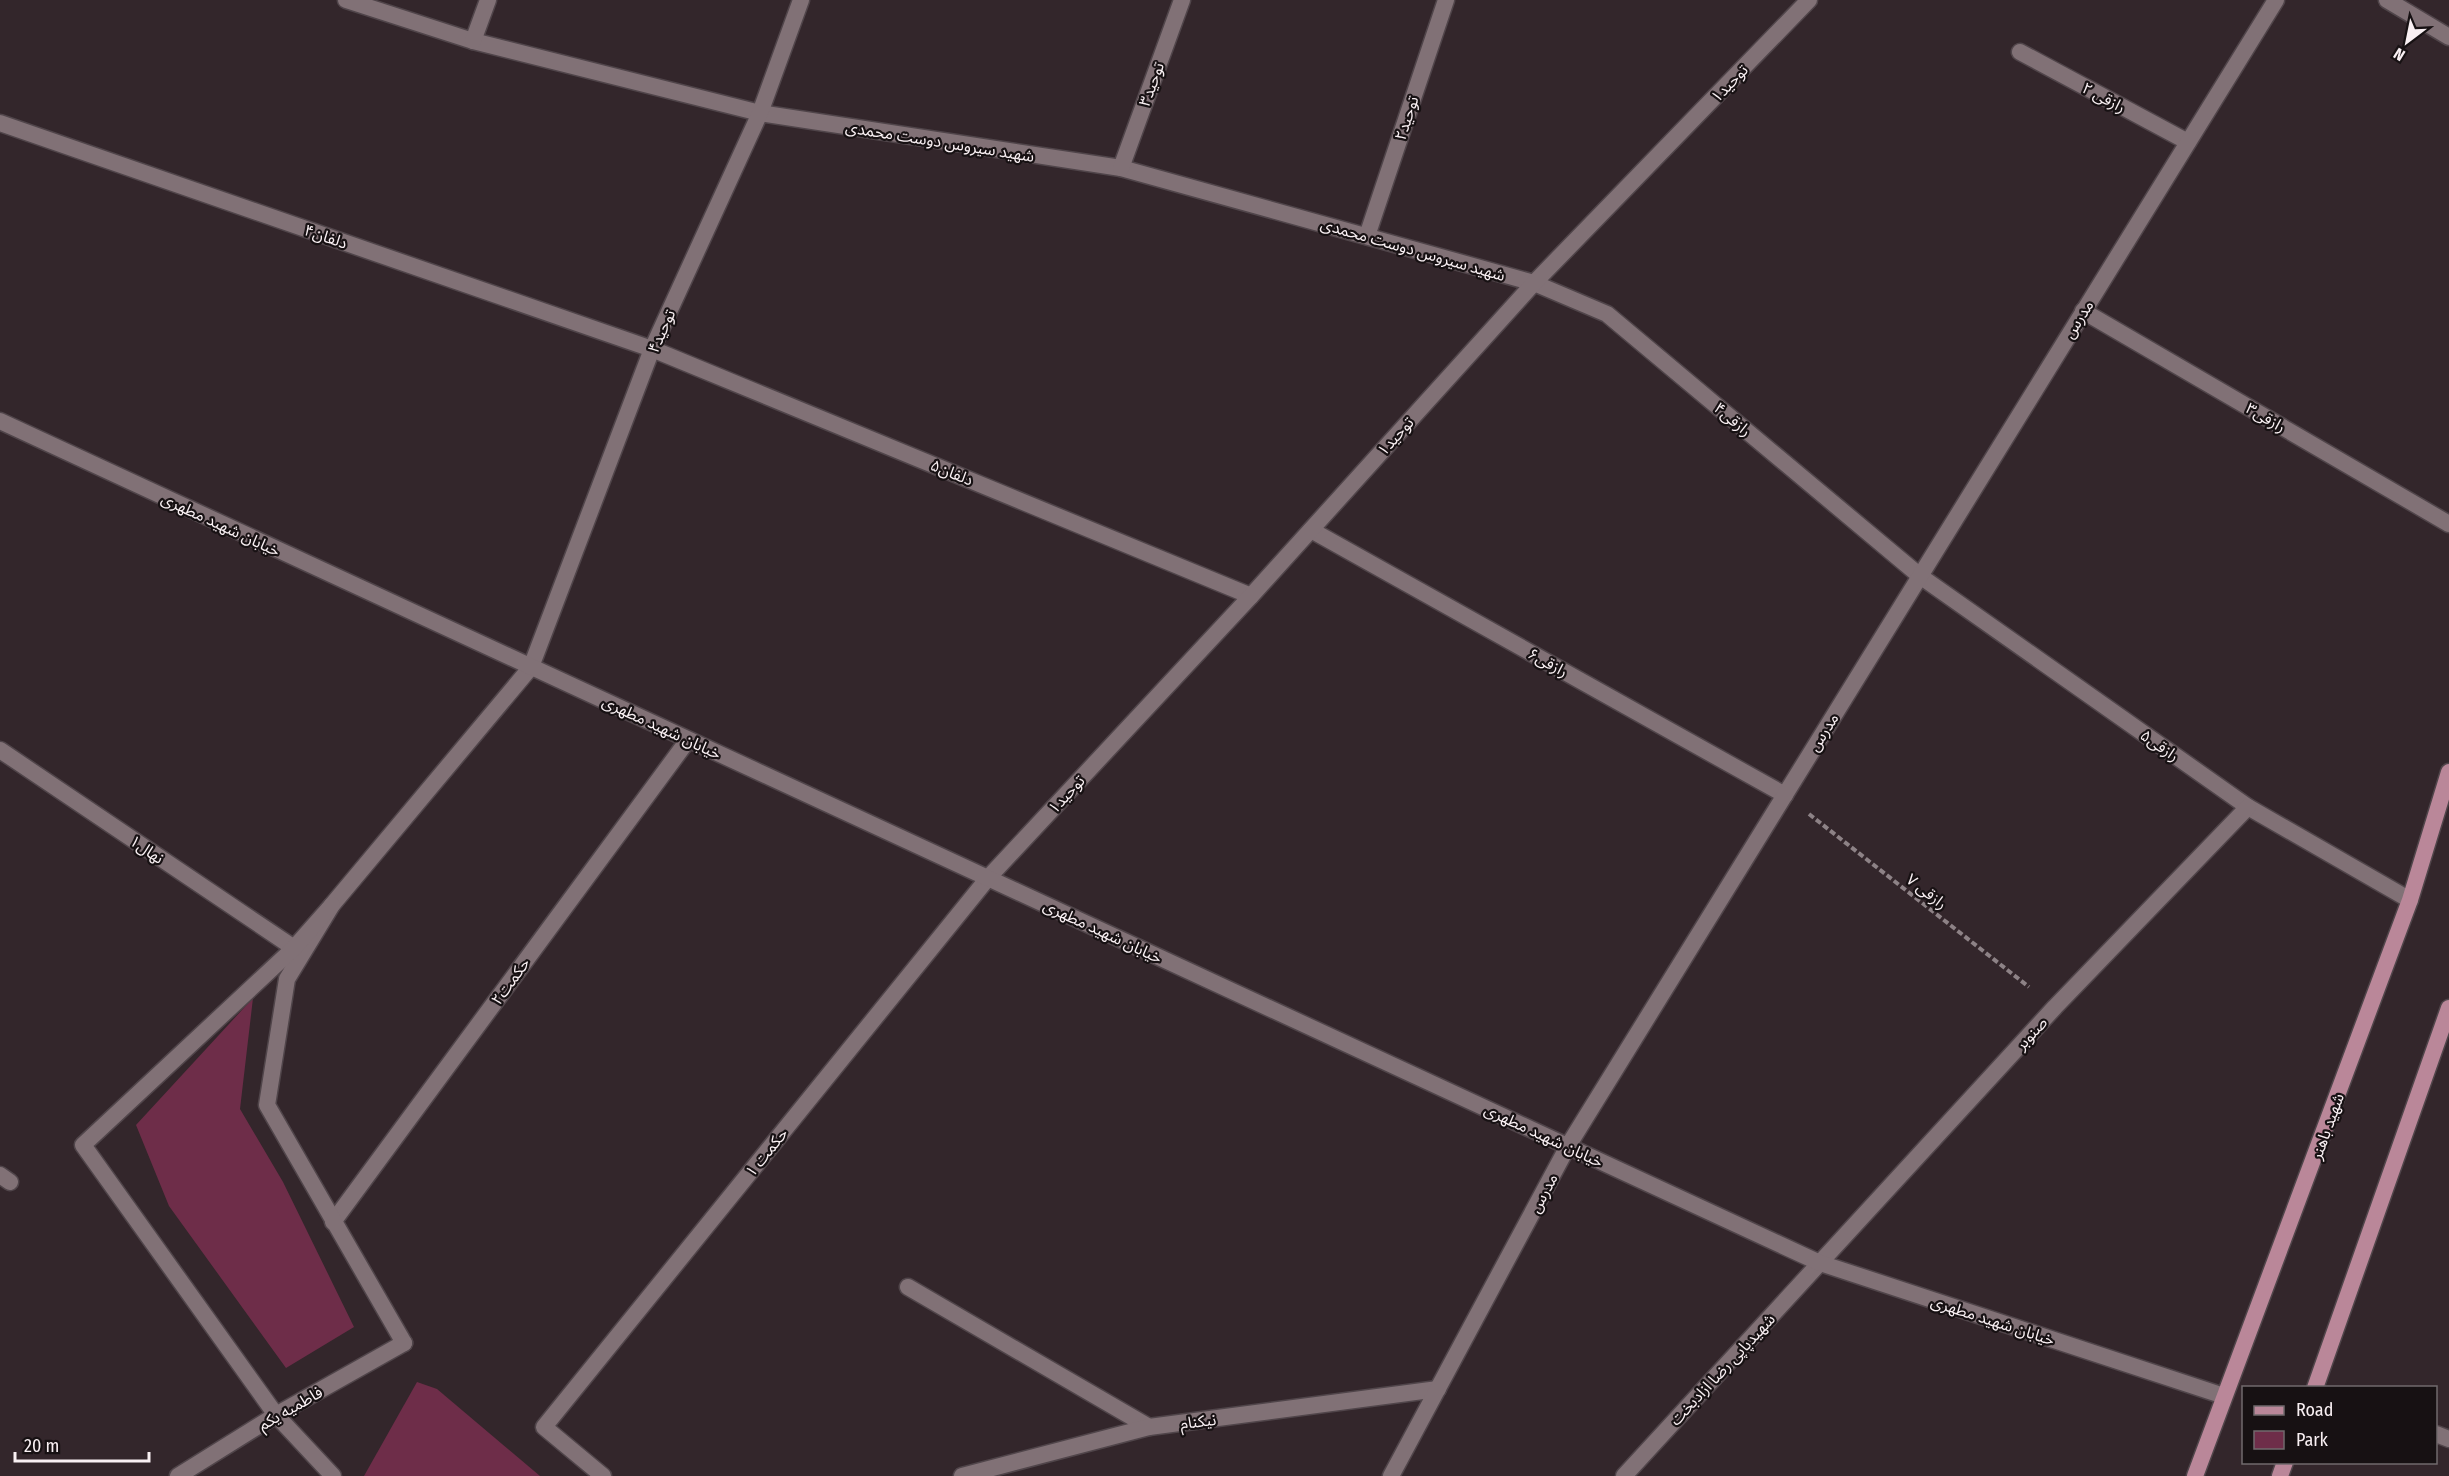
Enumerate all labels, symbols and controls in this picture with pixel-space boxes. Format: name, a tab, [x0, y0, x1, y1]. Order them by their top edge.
north arrow	[2377, 12, 2437, 72]
text: N	[2390, 44, 2408, 65]
street label: توحید۳	[1135, 59, 1168, 109]
street label: توحید۱	[1707, 60, 1752, 106]
street label: رازقی ۲	[2079, 78, 2129, 117]
street label: توحید۲	[1390, 93, 1423, 143]
street label: شهید سیروس دوست محمدی	[844, 117, 1036, 166]
street label: شهید سیروس دوست محمدی	[1318, 214, 1507, 285]
street label: دلفان۴	[302, 220, 350, 253]
street label: مدرس	[2059, 297, 2098, 342]
street label: توحید۴	[644, 306, 679, 356]
street label: رازقی۴	[1710, 398, 1755, 440]
street label: رازقی۳	[2242, 399, 2289, 436]
street label: توحید۱	[1373, 413, 1418, 460]
street label: دلفان۵	[928, 455, 976, 490]
street label: خیابان شهید مطهری	[158, 489, 283, 560]
street label: رازقی۶	[1524, 644, 1571, 681]
street label: خیابان شهید مطهری	[599, 692, 724, 763]
street label: مدرس	[1804, 710, 1843, 755]
street label: رازقی۵	[2137, 725, 2183, 765]
street label: توحید۱	[1044, 771, 1089, 817]
street label: نهال۱	[125, 831, 168, 869]
street label: رازقی ۷	[1903, 870, 1951, 913]
street label: خیابان شهید مطهری	[1040, 896, 1165, 967]
street label: حکمت۲	[487, 954, 534, 1009]
street label: صنوبر	[2011, 1013, 2051, 1054]
street label: شهید باهنر	[2306, 1091, 2348, 1163]
street label: خیابان شهید مطهری	[1481, 1100, 1606, 1171]
street label: حکمت ۱	[741, 1124, 792, 1181]
street label: مدرس	[1525, 1170, 1562, 1216]
street label: خیابان شهید مطهری	[1929, 1292, 2057, 1349]
street label: شهیدپاپی رضا ازادبخت	[1666, 1310, 1780, 1430]
street label: فاطمیه یکم	[255, 1382, 327, 1437]
legend	[2242, 1386, 2437, 1464]
text: Road	[2296, 1399, 2333, 1421]
street label: نیکنام	[1179, 1410, 1218, 1436]
scale bar	[15, 1425, 148, 1463]
text: Park	[2296, 1429, 2329, 1451]
text: 20 m	[24, 1435, 59, 1457]

